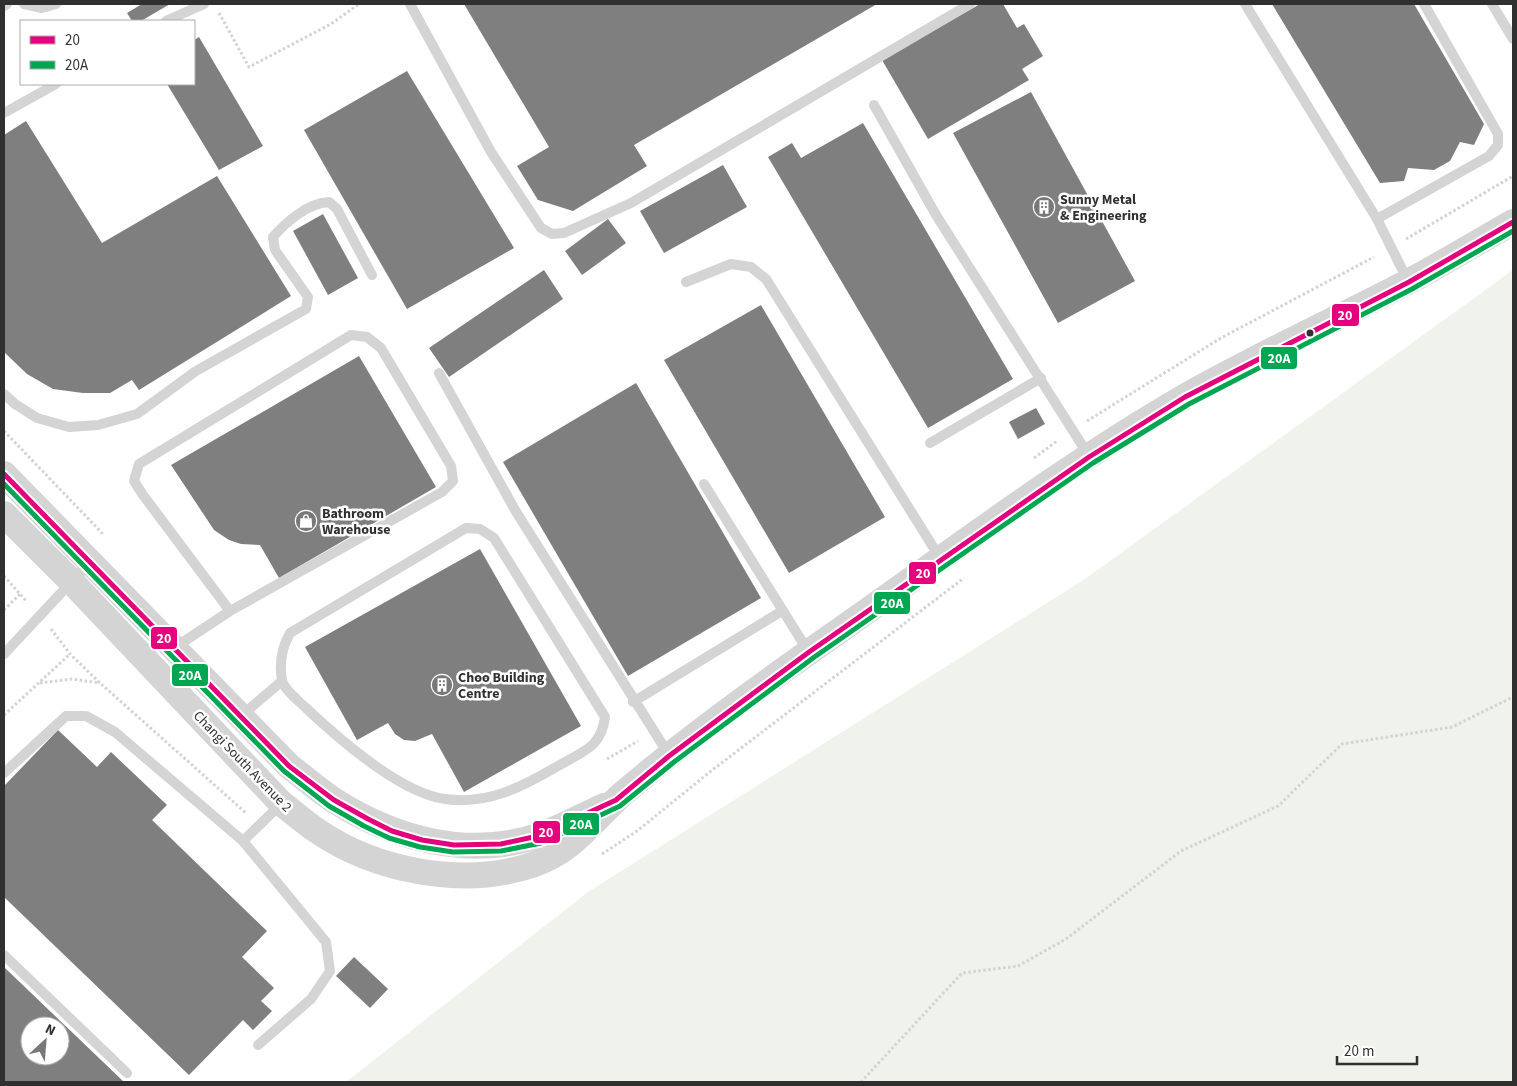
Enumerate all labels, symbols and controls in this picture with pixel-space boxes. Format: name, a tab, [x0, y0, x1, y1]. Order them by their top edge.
legend	[20, 20, 195, 85]
text: 20	[65, 30, 80, 51]
text: 20A	[65, 55, 89, 76]
place label: Sunny Metal & Engineering	[1060, 190, 1147, 226]
building icon: Sunny Metal & Engineering	[1032, 195, 1056, 219]
line badge: 20	[1331, 303, 1360, 327]
text: 20	[1338, 306, 1352, 326]
unlabelled marker	[1305, 328, 1315, 338]
line badge: 20A	[1260, 346, 1298, 370]
text: 20A	[1268, 349, 1291, 369]
place label: Bathroom Warehouse	[322, 504, 390, 540]
shop icon: Bathroom Warehouse	[294, 509, 318, 533]
line badge: 20	[908, 561, 937, 585]
text: 20	[916, 564, 930, 584]
line badge: 20A	[873, 591, 911, 615]
text: 20A	[881, 594, 904, 614]
line badge: 20	[150, 626, 178, 650]
text: 20	[157, 629, 171, 649]
line badge: 20A	[171, 663, 209, 687]
text: 20A	[179, 666, 202, 686]
place label: Choo Building Centre	[458, 668, 545, 704]
building icon: Choo Building Centre	[430, 673, 454, 697]
street label: Changi South Avenue 2	[188, 706, 296, 817]
line badge: 20A	[562, 812, 600, 836]
text: 20A	[570, 815, 593, 835]
line badge: 20	[532, 820, 561, 844]
text: 20	[539, 823, 553, 843]
north arrow	[20, 1016, 70, 1066]
text: N	[42, 1019, 59, 1041]
scale bar	[1337, 1034, 1417, 1066]
text: 20 m	[1344, 1041, 1374, 1062]

